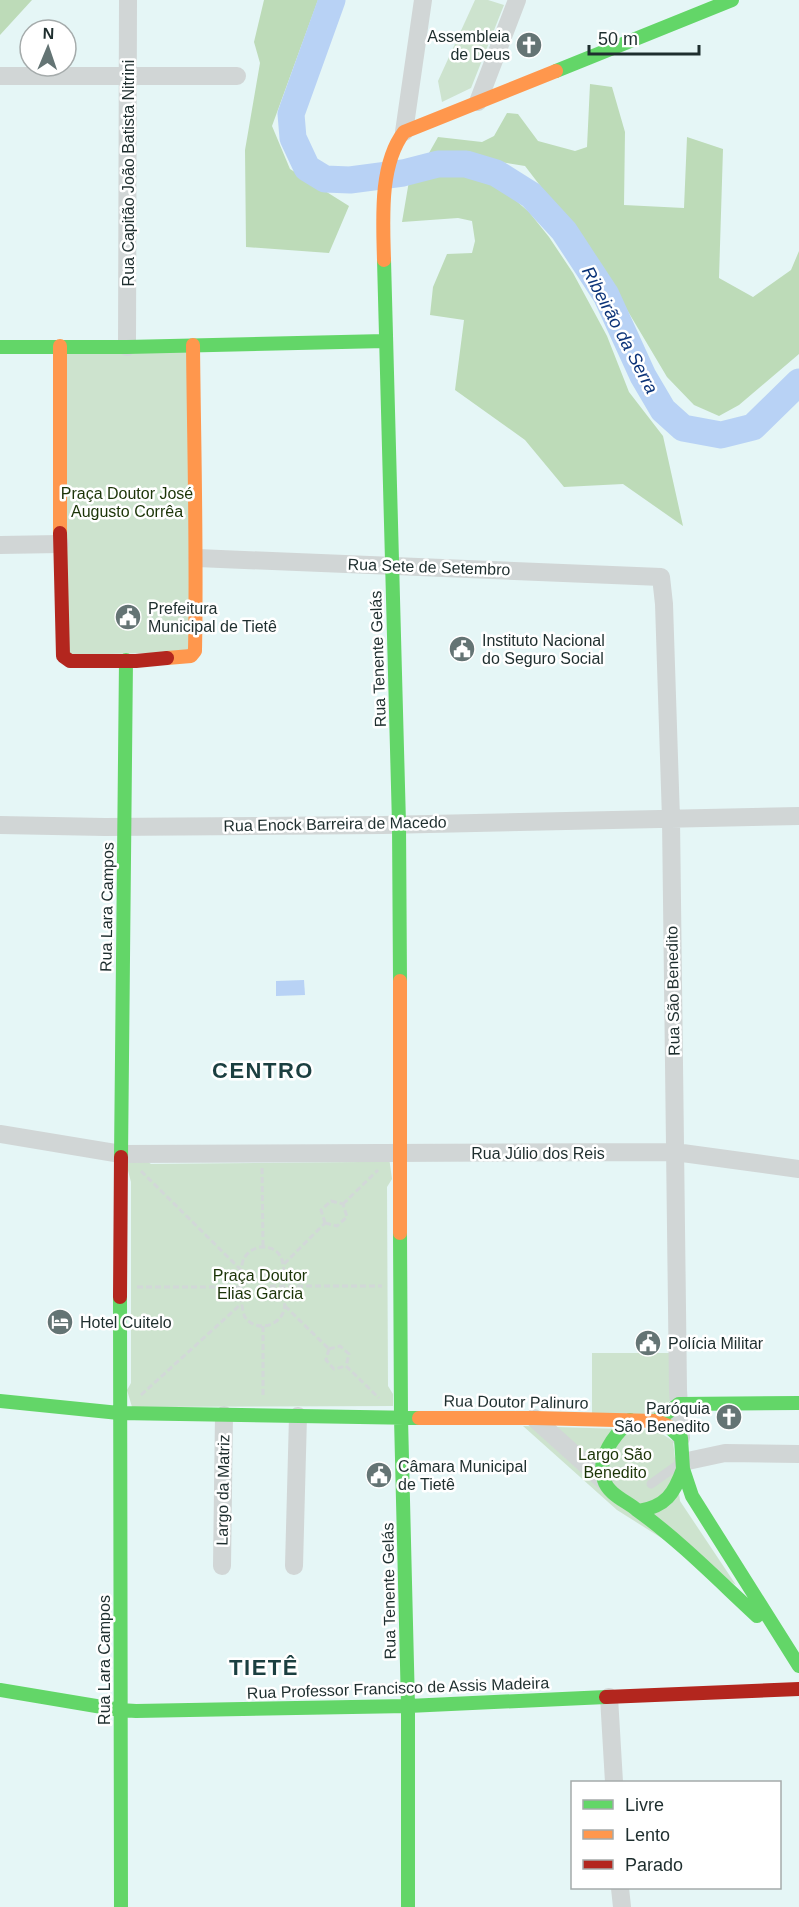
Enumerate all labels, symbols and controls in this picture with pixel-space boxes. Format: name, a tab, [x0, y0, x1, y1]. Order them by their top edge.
north arrow	[18, 18, 78, 78]
scale bar	[589, 18, 698, 56]
text: N	[42, 25, 55, 42]
place label: Assembleia de Deus	[427, 28, 510, 63]
text: 50 m	[598, 29, 638, 49]
church icon: Assembleia de Deus	[514, 30, 544, 60]
street label: Rua Capitão João Batista Nitrini	[120, 60, 137, 286]
water label: Ribeirão da Serra	[578, 263, 662, 397]
park label: Praça Doutor José Augusto Corrêa	[61, 485, 193, 520]
street label: Rua Sete de Setembro	[347, 556, 511, 578]
street label: Rua Tenente Gelás	[367, 590, 389, 728]
place label: Prefeitura Municipal de Tietê	[148, 600, 277, 635]
public building icon: Prefeitura Municipal de Tietê	[113, 602, 143, 632]
place label: Instituto Nacional do Seguro Social	[482, 632, 605, 667]
public building icon: Instituto Nacional do Seguro Social	[447, 634, 477, 664]
street label: Rua Enock Barreira de Macedo	[223, 814, 447, 834]
street label: Rua Lara Campos	[97, 842, 117, 972]
street label: Rua São Benedito	[663, 926, 683, 1056]
district label: CENTRO	[212, 1058, 314, 1083]
street label: Rua Júlio dos Reis	[471, 1145, 605, 1162]
park label: Praça Doutor Elias Garcia	[213, 1267, 308, 1302]
hotel icon: Hotel Cuitelo	[45, 1307, 75, 1337]
place label: Hotel Cuitelo	[80, 1314, 172, 1331]
public building icon: Polícia Militar	[633, 1328, 663, 1358]
place label: Polícia Militar	[668, 1335, 764, 1352]
street label: Rua Doutor Palinuro	[443, 1392, 589, 1412]
place label: Paróquia São Benedito	[614, 1400, 710, 1435]
church icon: Paróquia São Benedito	[714, 1402, 744, 1432]
street label: Largo da Matriz	[214, 1434, 232, 1546]
park label: Largo São Benedito	[578, 1446, 652, 1481]
place label: Câmara Municipal de Tietê	[398, 1458, 527, 1493]
public building icon: Câmara Municipal de Tietê	[364, 1460, 394, 1490]
street label: Rua Tenente Gelás	[379, 1523, 399, 1659]
street label: Rua Lara Campos	[96, 1595, 113, 1725]
district label: TIETÊ	[229, 1655, 299, 1680]
street label: Rua Professor Francisco de Assis Madeira	[247, 1674, 549, 1702]
legend	[571, 1781, 781, 1889]
text: Livre	[625, 1795, 664, 1815]
text: Lento	[625, 1825, 670, 1845]
text: Parado	[625, 1855, 683, 1875]

